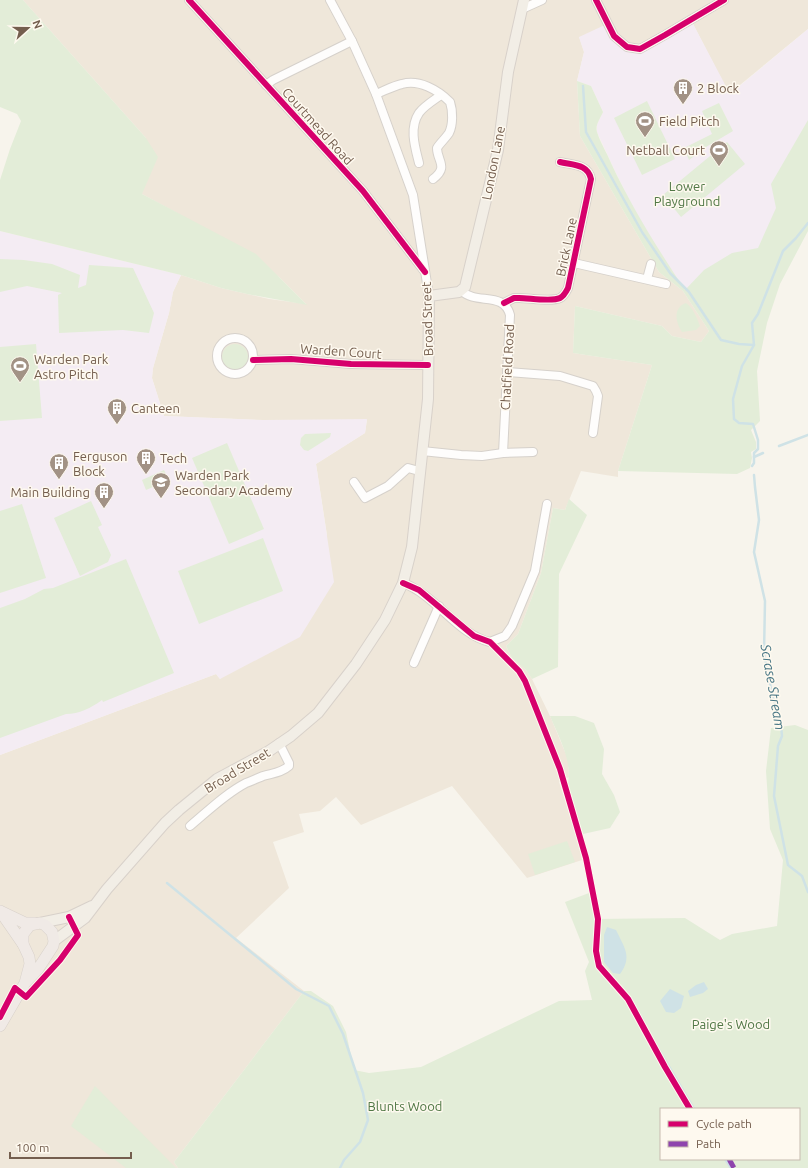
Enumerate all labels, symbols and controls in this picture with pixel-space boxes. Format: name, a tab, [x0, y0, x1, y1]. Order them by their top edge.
north arrow	[8, 8, 48, 48]
text: N	[30, 18, 44, 30]
building icon: 2 Block	[672, 77, 694, 105]
place label: 2 Block	[697, 81, 740, 95]
street label: Courtmead Road	[280, 85, 356, 167]
sports icon: Field Pitch	[634, 110, 656, 138]
place label: Field Pitch	[659, 114, 720, 128]
street label: London Lane	[479, 125, 507, 201]
sports icon: Netball Court	[708, 139, 730, 167]
place label: Netball Court	[626, 143, 705, 157]
park label: Lower Playground	[654, 179, 720, 208]
street label: Brick Lane	[553, 216, 579, 278]
street label: Broad Street	[419, 282, 435, 356]
street label: Chatfield Road	[498, 323, 516, 411]
street label: Warden Court	[300, 341, 382, 361]
place label: Warden Park Astro Pitch	[34, 352, 109, 381]
sports icon: Warden Park Astro Pitch	[9, 355, 31, 383]
building icon: Canteen	[106, 397, 128, 425]
place label: Canteen	[131, 401, 180, 415]
building icon: Tech	[135, 447, 157, 475]
place label: Ferguson Block	[73, 449, 127, 478]
place label: Tech	[160, 451, 187, 465]
building icon: Ferguson Block	[48, 452, 70, 480]
place label: Warden Park Secondary Academy	[175, 468, 292, 497]
school or university icon: Warden Park Secondary Academy	[150, 471, 172, 499]
building icon: Main Building	[93, 481, 115, 509]
place label: Main Building	[11, 485, 90, 499]
water label: Scrase Stream	[757, 642, 788, 731]
street label: Broad Street	[202, 745, 272, 795]
park label: Paige's Wood	[692, 1017, 770, 1031]
park label: Blunts Wood	[368, 1099, 442, 1113]
legend	[660, 1108, 800, 1160]
text: Cycle path	[696, 1117, 752, 1130]
scale bar	[10, 1134, 131, 1160]
text: Path	[696, 1137, 721, 1150]
text: 100 m	[16, 1141, 49, 1154]

